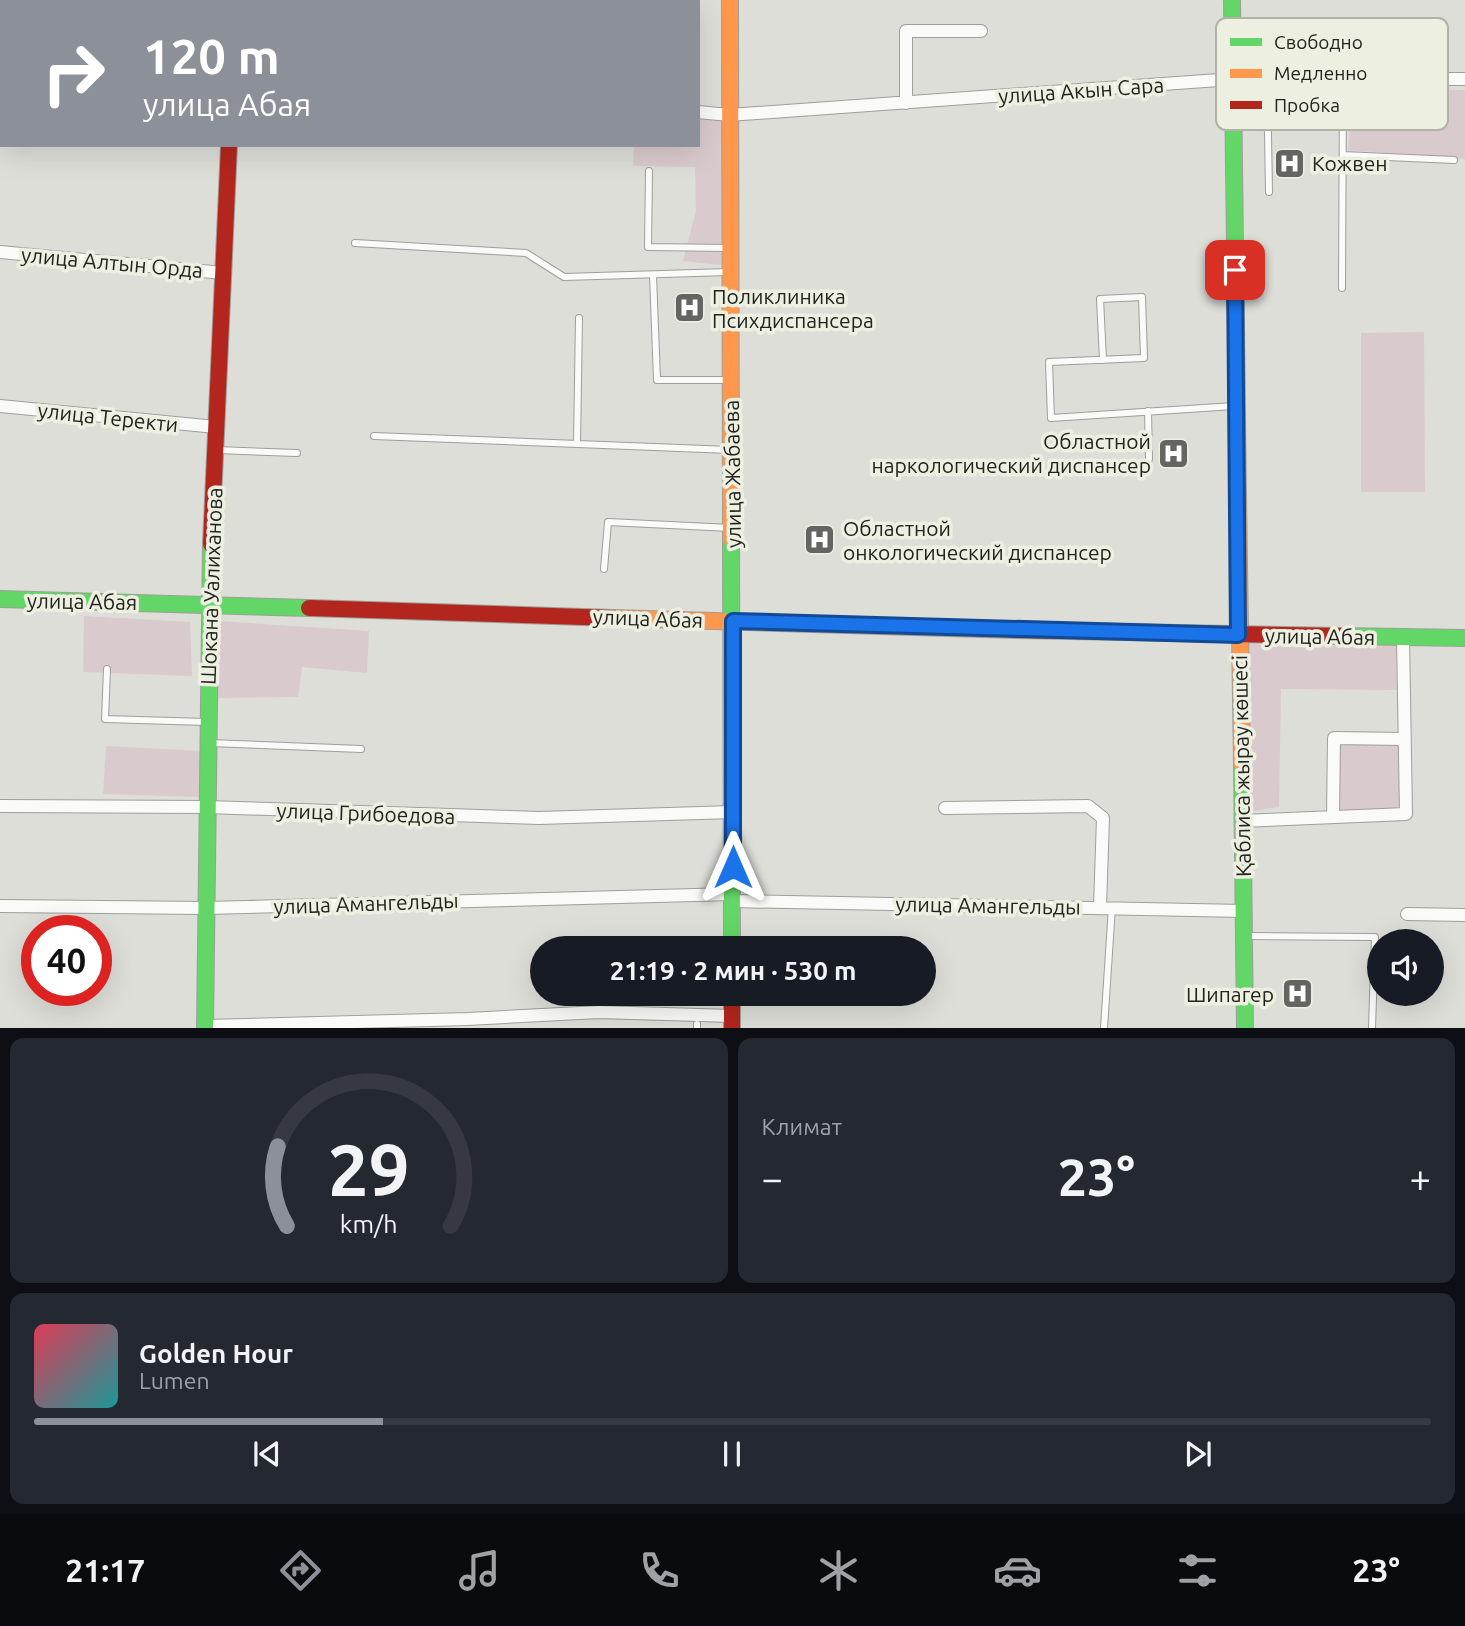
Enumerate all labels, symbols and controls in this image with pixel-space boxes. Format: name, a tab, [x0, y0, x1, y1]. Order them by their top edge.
legend	[1216, 18, 1448, 130]
icon: right	[28, 28, 119, 119]
text: 120 m	[143, 28, 280, 83]
text: Свободно	[1274, 31, 1363, 53]
text: Медленно	[1274, 62, 1367, 84]
street label: улица Акын Сара	[997, 72, 1165, 108]
text: улица Абая	[143, 86, 311, 122]
text: Пробка	[1274, 94, 1340, 116]
hospital icon: Кожвен	[1272, 146, 1306, 180]
place label: Кожвен	[1312, 151, 1388, 175]
pin	[1205, 240, 1265, 300]
street label: улица Алтын Орда	[20, 242, 204, 282]
icon: arrive	[1216, 251, 1254, 289]
place label: Поликлиника Психдиспансера	[712, 284, 874, 332]
hospital icon: Поликлиника Психдиспансера	[672, 291, 706, 325]
street label: улица Теректи	[37, 398, 179, 436]
street label: улица Жабаева	[719, 400, 745, 548]
place label: Областной наркологический диспансер	[871, 429, 1151, 477]
hospital icon: Областной наркологический диспансер	[1157, 436, 1191, 470]
street label: Шокана Уалиханова	[196, 487, 226, 685]
place label: Областной онкологический диспансер	[843, 516, 1112, 564]
hospital icon: Областной онкологический диспансер	[803, 523, 837, 557]
street label: улица Абая	[27, 588, 137, 614]
street label: улица Абая	[592, 604, 704, 632]
street label: улица Абая	[1265, 623, 1375, 649]
street label: Қаблиса жырау көшесі	[1227, 655, 1255, 877]
street label: улица Грибоедова	[276, 798, 456, 828]
position arrow	[696, 830, 770, 904]
street label: улица Амангельды	[273, 888, 459, 918]
street label: улица Амангельды	[895, 891, 1081, 919]
speed limit sign: 40	[21, 915, 112, 1006]
map controls	[1367, 929, 1444, 1006]
button: sound	[1367, 929, 1444, 1006]
text: 21:19 · 2 мин · 530 m	[610, 956, 856, 985]
hospital icon: Шипагер	[1280, 977, 1314, 1011]
place label: Шипагер	[1186, 982, 1274, 1006]
text: Климат	[762, 1114, 842, 1139]
text: 29	[328, 1129, 410, 1211]
text: 23°	[1058, 1148, 1135, 1206]
text: −	[762, 1157, 783, 1199]
text: +	[1410, 1157, 1431, 1199]
text: km/h	[340, 1210, 398, 1238]
text: Golden Hour	[139, 1339, 293, 1368]
text: Lumen	[139, 1368, 210, 1393]
icon: previous	[248, 1435, 286, 1473]
icon: pause	[713, 1435, 751, 1473]
icon: next	[1179, 1435, 1217, 1473]
icon: directions	[276, 1546, 325, 1595]
icon: music	[455, 1546, 504, 1595]
icon: phone	[635, 1546, 684, 1595]
icon: climate	[814, 1546, 863, 1595]
icon: car	[993, 1546, 1042, 1595]
icon: filters	[1173, 1546, 1222, 1595]
text: 21:17	[65, 1552, 145, 1588]
text: 23°	[1352, 1552, 1400, 1588]

